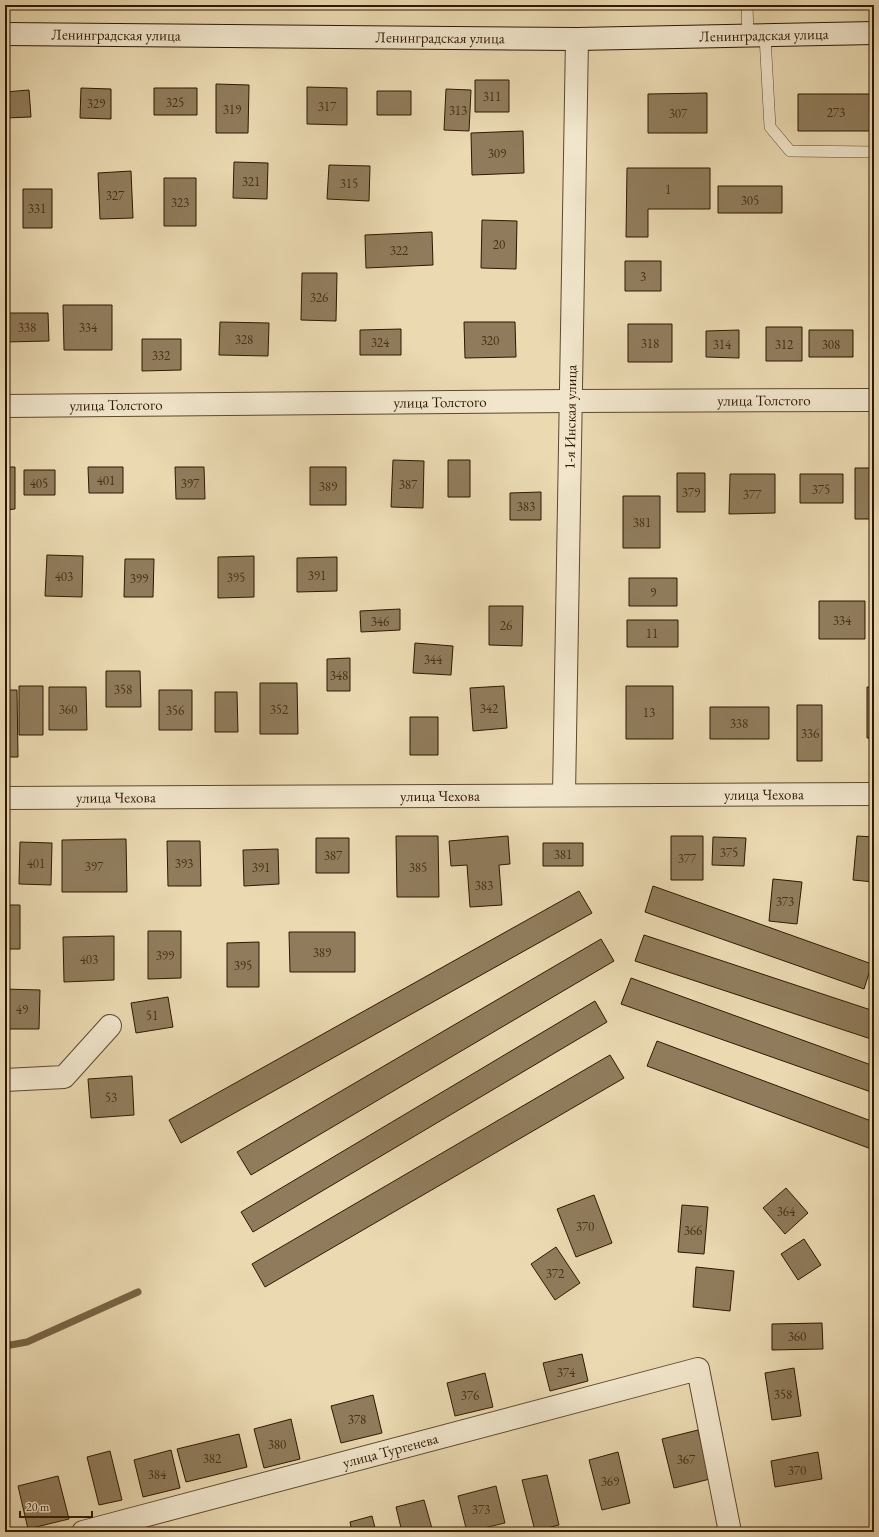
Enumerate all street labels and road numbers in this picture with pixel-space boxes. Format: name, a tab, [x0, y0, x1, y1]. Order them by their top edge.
street label: Ленинградская улица	[51, 24, 181, 45]
street label: Ленинградская улица	[699, 24, 829, 46]
street label: Ленинградская улица	[375, 27, 505, 47]
street label: 1-я Инская улица	[560, 365, 580, 469]
street label: улица Толстого	[717, 390, 811, 410]
street label: улица Толстого	[393, 392, 487, 412]
street label: улица Толстого	[69, 395, 163, 414]
street label: улица Чехова	[724, 784, 804, 804]
street label: улица Чехова	[400, 786, 480, 805]
street label: улица Чехова	[76, 787, 156, 807]
street label: улица Тургенева	[340, 1428, 440, 1472]

